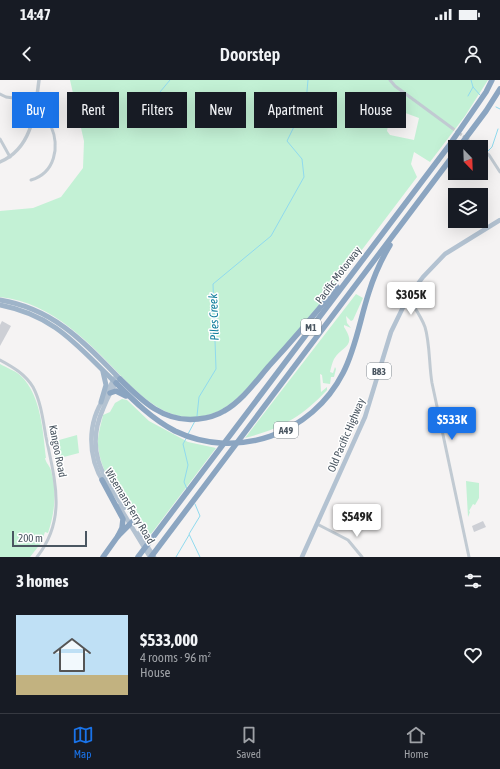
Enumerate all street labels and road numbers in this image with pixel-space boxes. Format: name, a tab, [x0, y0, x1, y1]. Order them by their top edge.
street label: Pacific Motorway	[313, 244, 364, 306]
road number: M1	[301, 319, 321, 335]
road number: B83	[367, 363, 391, 379]
street label: Old Pacific Highway	[325, 396, 367, 474]
road number: A49	[274, 422, 298, 438]
street label: Kangoo Road	[47, 424, 69, 478]
street label: Wisemans Ferry Road	[103, 466, 157, 546]

